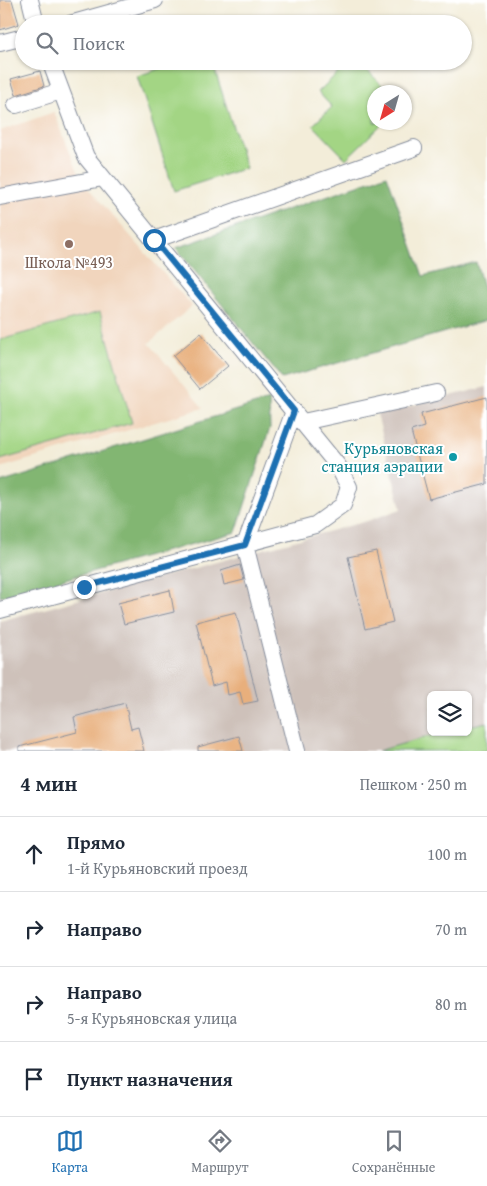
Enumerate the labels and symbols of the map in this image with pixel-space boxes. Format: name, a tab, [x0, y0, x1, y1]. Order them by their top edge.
north arrow	[367, 85, 412, 130]
route start	[143, 229, 166, 252]
marker: Школа №493	[63, 238, 75, 250]
place label: Школа №493	[25, 250, 113, 274]
place label: Курьяновская станция аэрации	[322, 436, 443, 478]
marker: Курьяновская станция аэрации	[447, 451, 459, 463]
route end	[73, 576, 96, 599]

